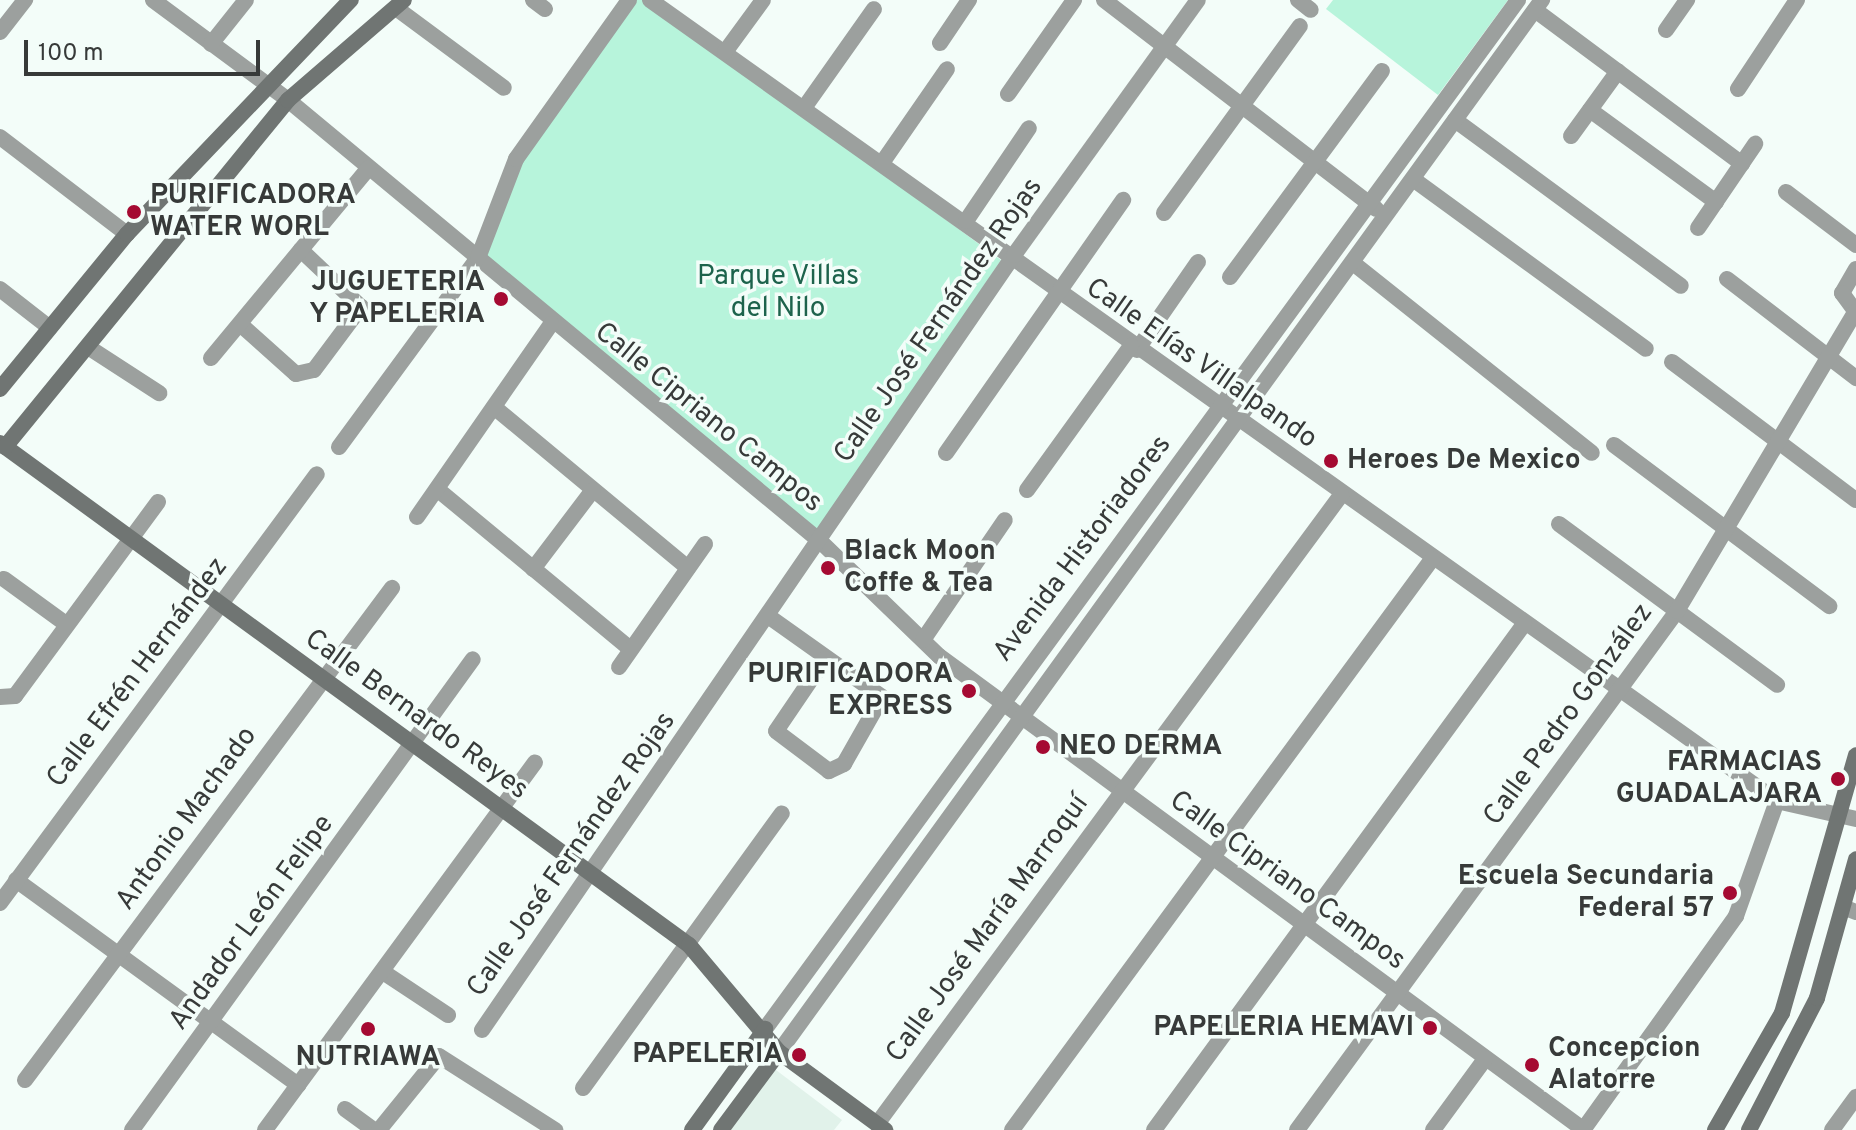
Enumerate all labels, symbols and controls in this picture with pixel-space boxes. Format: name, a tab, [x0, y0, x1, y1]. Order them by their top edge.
scale bar	[28, 24, 264, 74]
text: 100 m	[38, 39, 104, 69]
street label: Calle José Fernández Rojas	[828, 172, 1050, 470]
place label: PURIFICADORA WATER WORL	[150, 179, 356, 245]
marker: PURIFICADORA WATER WORL	[125, 203, 143, 221]
park label: Parque Villas del Nilo	[696, 260, 860, 326]
place label: JUGUETERIA Y PAPELERIA	[308, 266, 485, 332]
street label: Calle Elías Villalpando	[1078, 271, 1324, 457]
marker: JUGUETERIA Y PAPELERIA	[492, 290, 510, 308]
street label: Calle Cipriano Campos	[587, 316, 829, 520]
street label: Avenida Historiadores	[987, 429, 1179, 669]
place label: Heroes De Mexico	[1347, 444, 1581, 478]
marker: Heroes De Mexico	[1322, 452, 1340, 470]
place label: Black Moon Coffe & Tea	[844, 535, 996, 601]
street label: Calle Efrén Hernández	[40, 551, 236, 795]
marker: Black Moon Coffe & Tea	[819, 559, 837, 577]
street label: Calle Pedro González	[1477, 597, 1661, 833]
street label: Calle Bernardo Reyes	[298, 623, 534, 807]
place label: PURIFICADORA EXPRESS	[747, 658, 953, 724]
marker: PURIFICADORA EXPRESS	[960, 682, 978, 700]
street label: Calle José Fernández Rojas	[461, 706, 683, 1004]
street label: Antonio Machado	[109, 721, 265, 917]
place label: NEO DERMA	[1059, 730, 1222, 764]
marker: NEO DERMA	[1034, 738, 1052, 756]
place label: FARMACIAS GUADALAJARA	[1616, 746, 1822, 812]
marker: FARMACIAS GUADALAJARA	[1829, 770, 1847, 788]
street label: Calle Cipriano Campos	[1162, 784, 1412, 978]
street label: Calle José María Marroquí	[880, 789, 1096, 1069]
street label: Andador León Felipe	[162, 809, 342, 1037]
place label: Escuela Secundaria Federal 57	[1458, 860, 1714, 926]
marker: Escuela Secundaria Federal 57	[1721, 884, 1739, 902]
place label: PAPELERIA HEMAVI	[1152, 1011, 1414, 1045]
marker: PAPELERIA HEMAVI	[1421, 1019, 1439, 1037]
marker: NUTRIAWA	[359, 1020, 377, 1038]
place label: Concepcion Alatorre	[1548, 1032, 1700, 1098]
place label: PAPELERIA	[632, 1038, 783, 1072]
place label: NUTRIAWA	[295, 1041, 441, 1075]
marker: PAPELERIA	[790, 1046, 808, 1064]
marker: Concepcion Alatorre	[1523, 1056, 1541, 1074]

